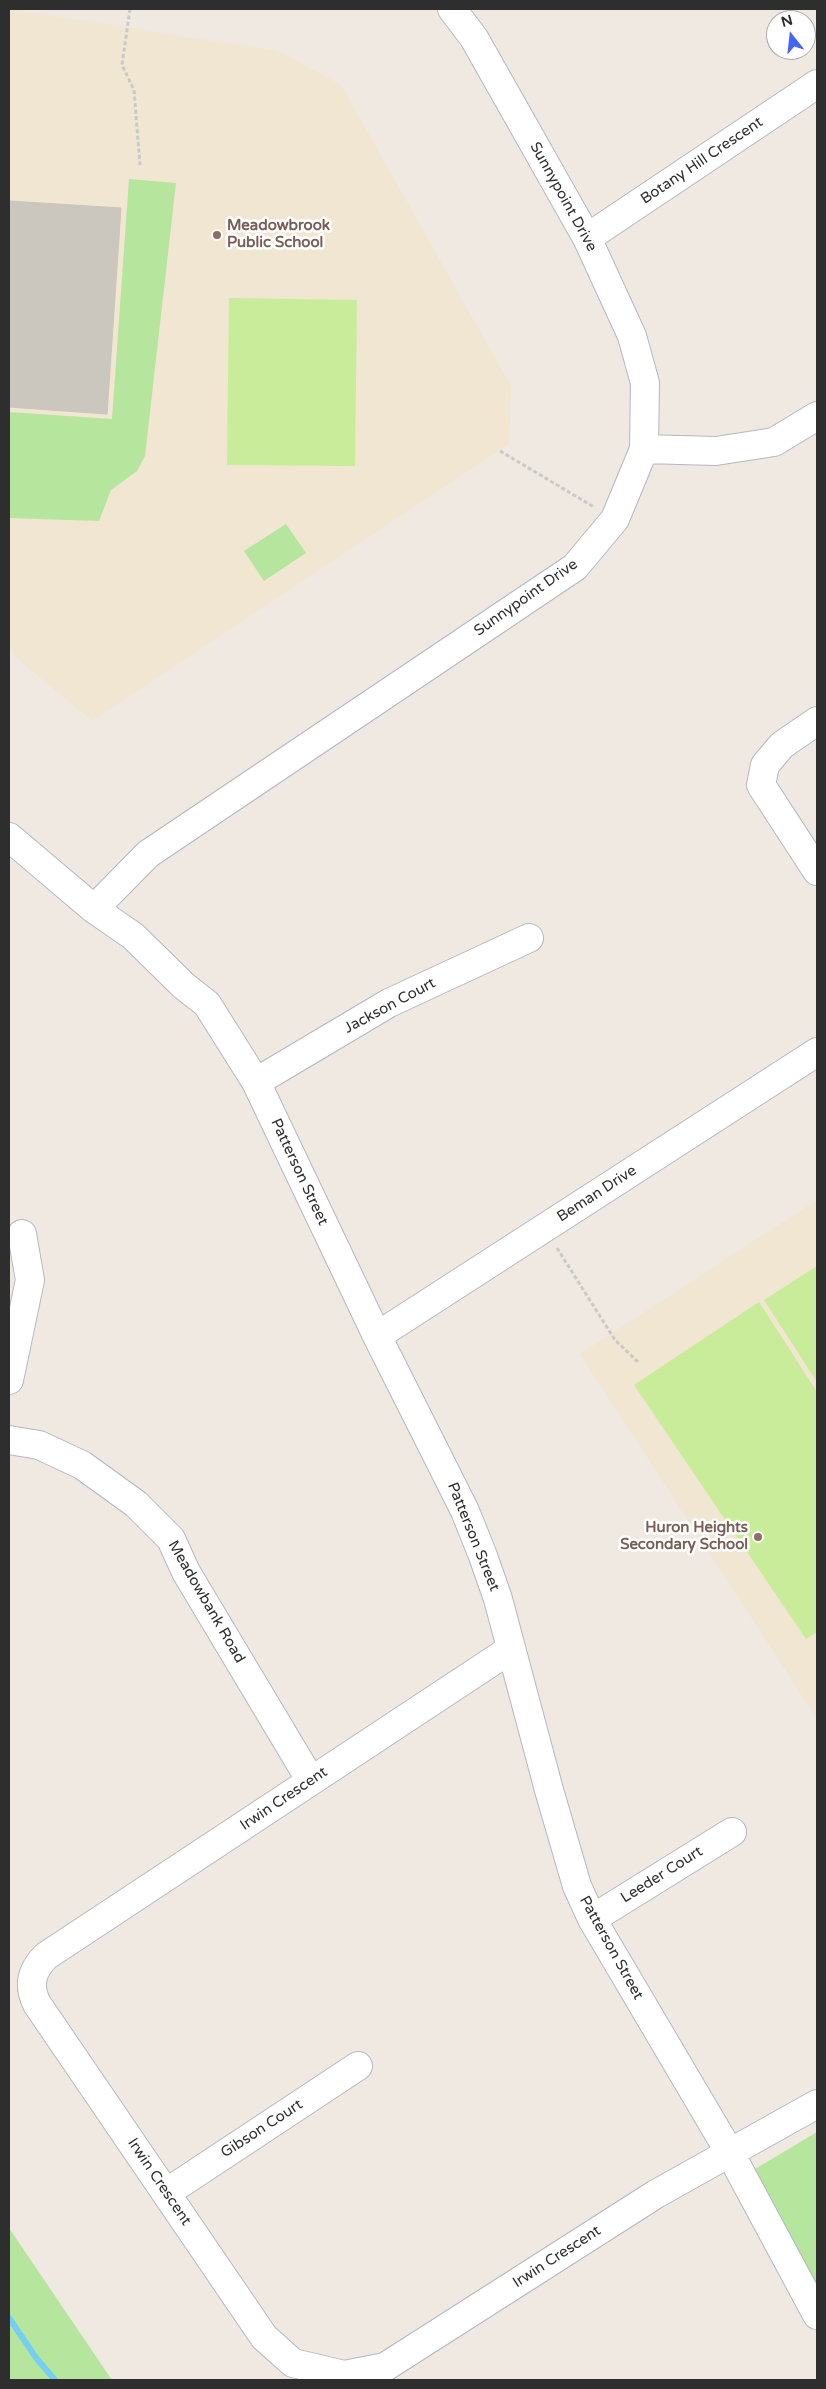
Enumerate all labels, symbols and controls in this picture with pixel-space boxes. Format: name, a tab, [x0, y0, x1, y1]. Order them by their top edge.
north arrow	[766, 10, 816, 60]
text: N	[779, 11, 795, 31]
street label: Botany Hill Crescent	[638, 113, 766, 209]
street label: Sunnypoint Drive	[525, 139, 601, 255]
place label: Meadowbrook Public School	[227, 217, 330, 252]
marker: Meadowbrook Public School	[211, 229, 223, 241]
street label: Sunnypoint Drive	[471, 556, 581, 640]
street label: Jackson Court	[341, 974, 439, 1038]
street label: Patterson Street	[266, 1116, 332, 1228]
street label: Beman Drive	[554, 1162, 640, 1226]
street label: Patterson Street	[443, 1480, 503, 1594]
place label: Huron Heights Secondary School	[620, 1519, 748, 1554]
marker: Huron Heights Secondary School	[752, 1531, 764, 1543]
street label: Meadowbank Road	[164, 1538, 248, 1666]
street label: Irwin Crescent	[237, 1763, 331, 1835]
street label: Leeder Court	[618, 1843, 706, 1907]
street label: Patterson Street	[575, 1893, 647, 2003]
street label: Gibson Court	[218, 2096, 306, 2162]
street label: Irwin Crescent	[123, 2135, 195, 2229]
street label: Irwin Crescent	[510, 2222, 604, 2292]

